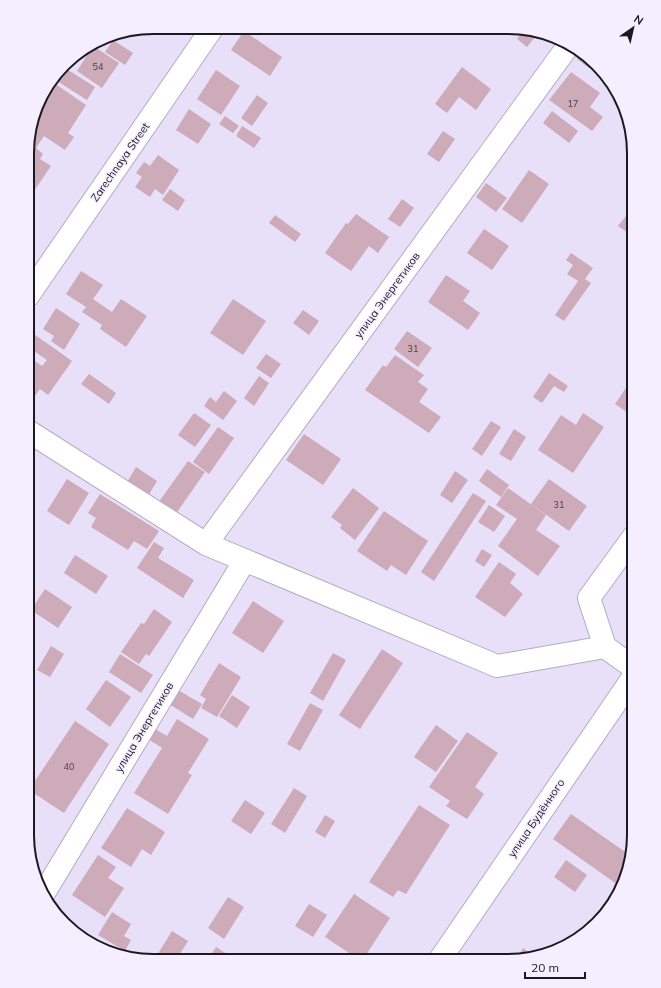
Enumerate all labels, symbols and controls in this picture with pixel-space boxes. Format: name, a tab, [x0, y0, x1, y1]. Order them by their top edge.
north arrow	[613, 8, 653, 48]
text: N	[631, 12, 646, 28]
house number: 54	[93, 61, 104, 72]
house number: 17	[568, 98, 578, 109]
street label: Zarechnaya Street	[87, 120, 153, 204]
street label: улица Энергетиков	[351, 249, 423, 341]
house number: 31	[408, 343, 418, 354]
house number: 31	[554, 499, 564, 510]
street label: улица Энергетиков	[112, 679, 176, 775]
house number: 40	[64, 761, 74, 772]
street label: улица Будённого	[505, 776, 567, 860]
scale bar	[525, 954, 585, 980]
text: 20 m	[531, 960, 559, 975]

